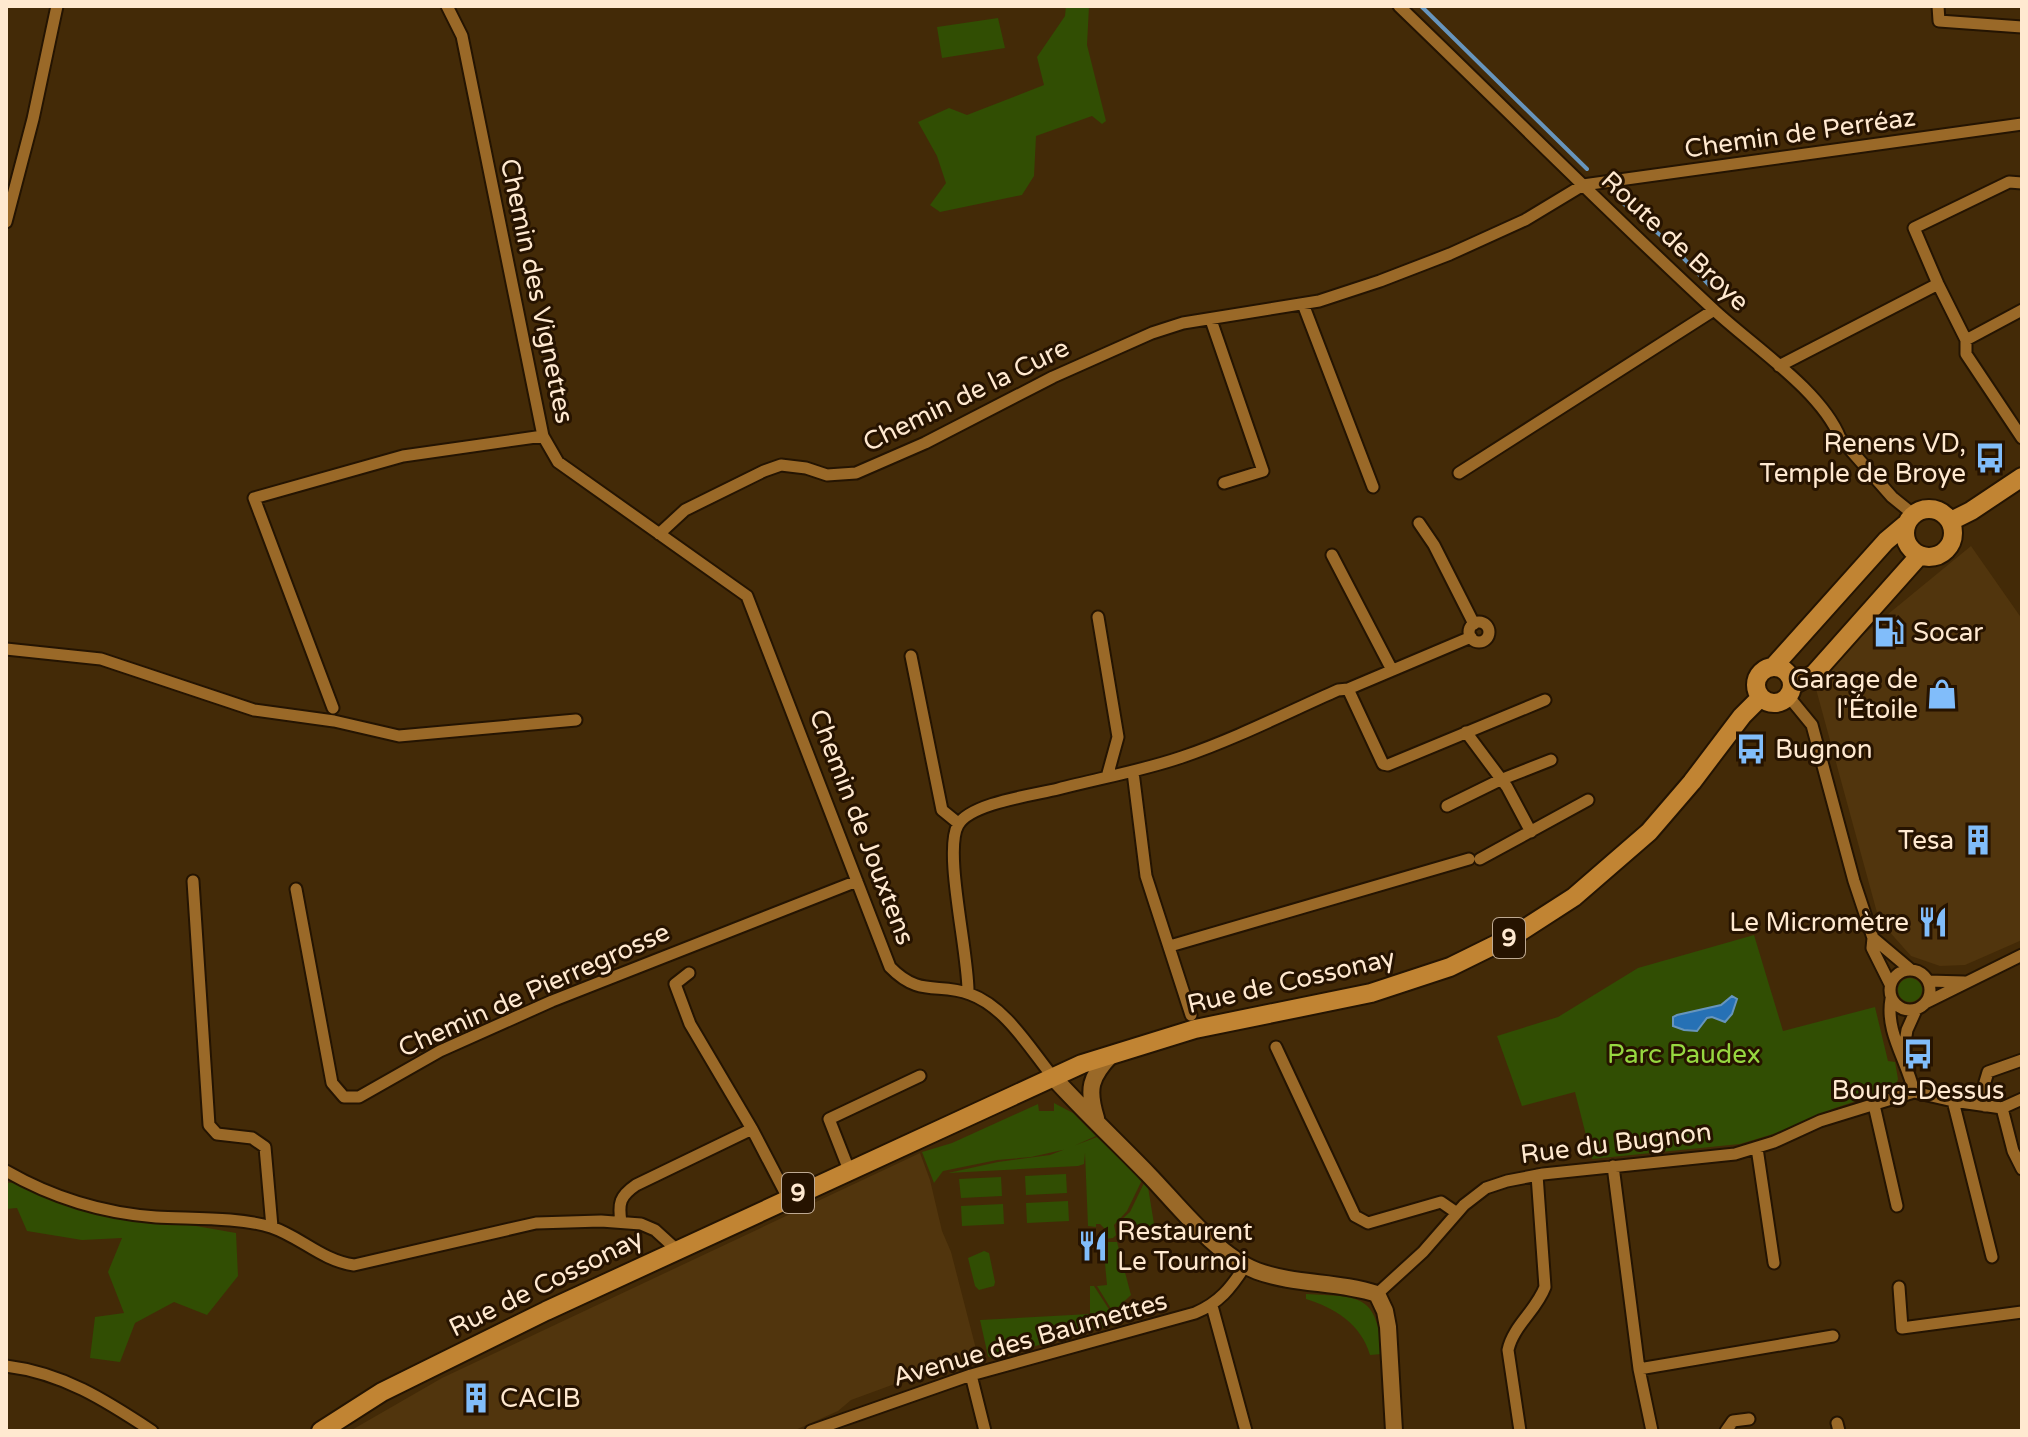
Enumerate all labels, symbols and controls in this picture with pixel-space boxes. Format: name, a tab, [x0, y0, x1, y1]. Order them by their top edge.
street label: Chemin de Perréaz	[1682, 101, 1918, 165]
street label: Chemin des Vignettes	[494, 156, 580, 426]
street label: Route de Broye	[1595, 165, 1755, 317]
street label: Chemin de la Cure	[858, 332, 1074, 458]
place label: Renens VD, Temple de Broye	[1759, 428, 1966, 489]
bus stop icon: Renens VD, Temple de Broye	[1973, 441, 2007, 475]
fuel station icon: Socar	[1872, 615, 1906, 649]
place label: Socar	[1913, 617, 1983, 648]
place label: Garage de l'Étoile	[1790, 664, 1918, 725]
shop icon: Garage de l'Étoile	[1925, 677, 1959, 711]
street label: Chemin de Jouxtens	[803, 705, 921, 949]
bus stop icon: Bugnon	[1734, 732, 1768, 766]
place label: Bugnon	[1775, 734, 1873, 765]
building icon: Tesa	[1961, 823, 1995, 857]
place label: Tesa	[1898, 825, 1954, 856]
restaurant icon: Le Micromètre	[1916, 905, 1950, 939]
place label: Le Micromètre	[1729, 907, 1909, 938]
street label: Chemin de Pierregrosse	[394, 916, 674, 1064]
road number: 9	[1493, 918, 1525, 958]
street label: Rue de Cossonay	[1184, 942, 1398, 1020]
bus stop icon: Bourg-Dessus	[1901, 1037, 1935, 1071]
park label: Parc Paudex	[1607, 1039, 1761, 1070]
place label: Bourg-Dessus	[1831, 1075, 2005, 1106]
street label: Rue du Bugnon	[1519, 1116, 1713, 1170]
road number: 9	[782, 1173, 814, 1213]
place label: Restaurent Le Tournoi	[1117, 1216, 1253, 1277]
street label: Rue de Cossonay	[444, 1223, 648, 1343]
restaurant icon: Restaurent Le Tournoi	[1076, 1229, 1110, 1263]
street label: Avenue des Baumettes	[889, 1285, 1171, 1393]
building icon: CACIB	[459, 1381, 493, 1415]
place label: CACIB	[500, 1383, 581, 1414]

